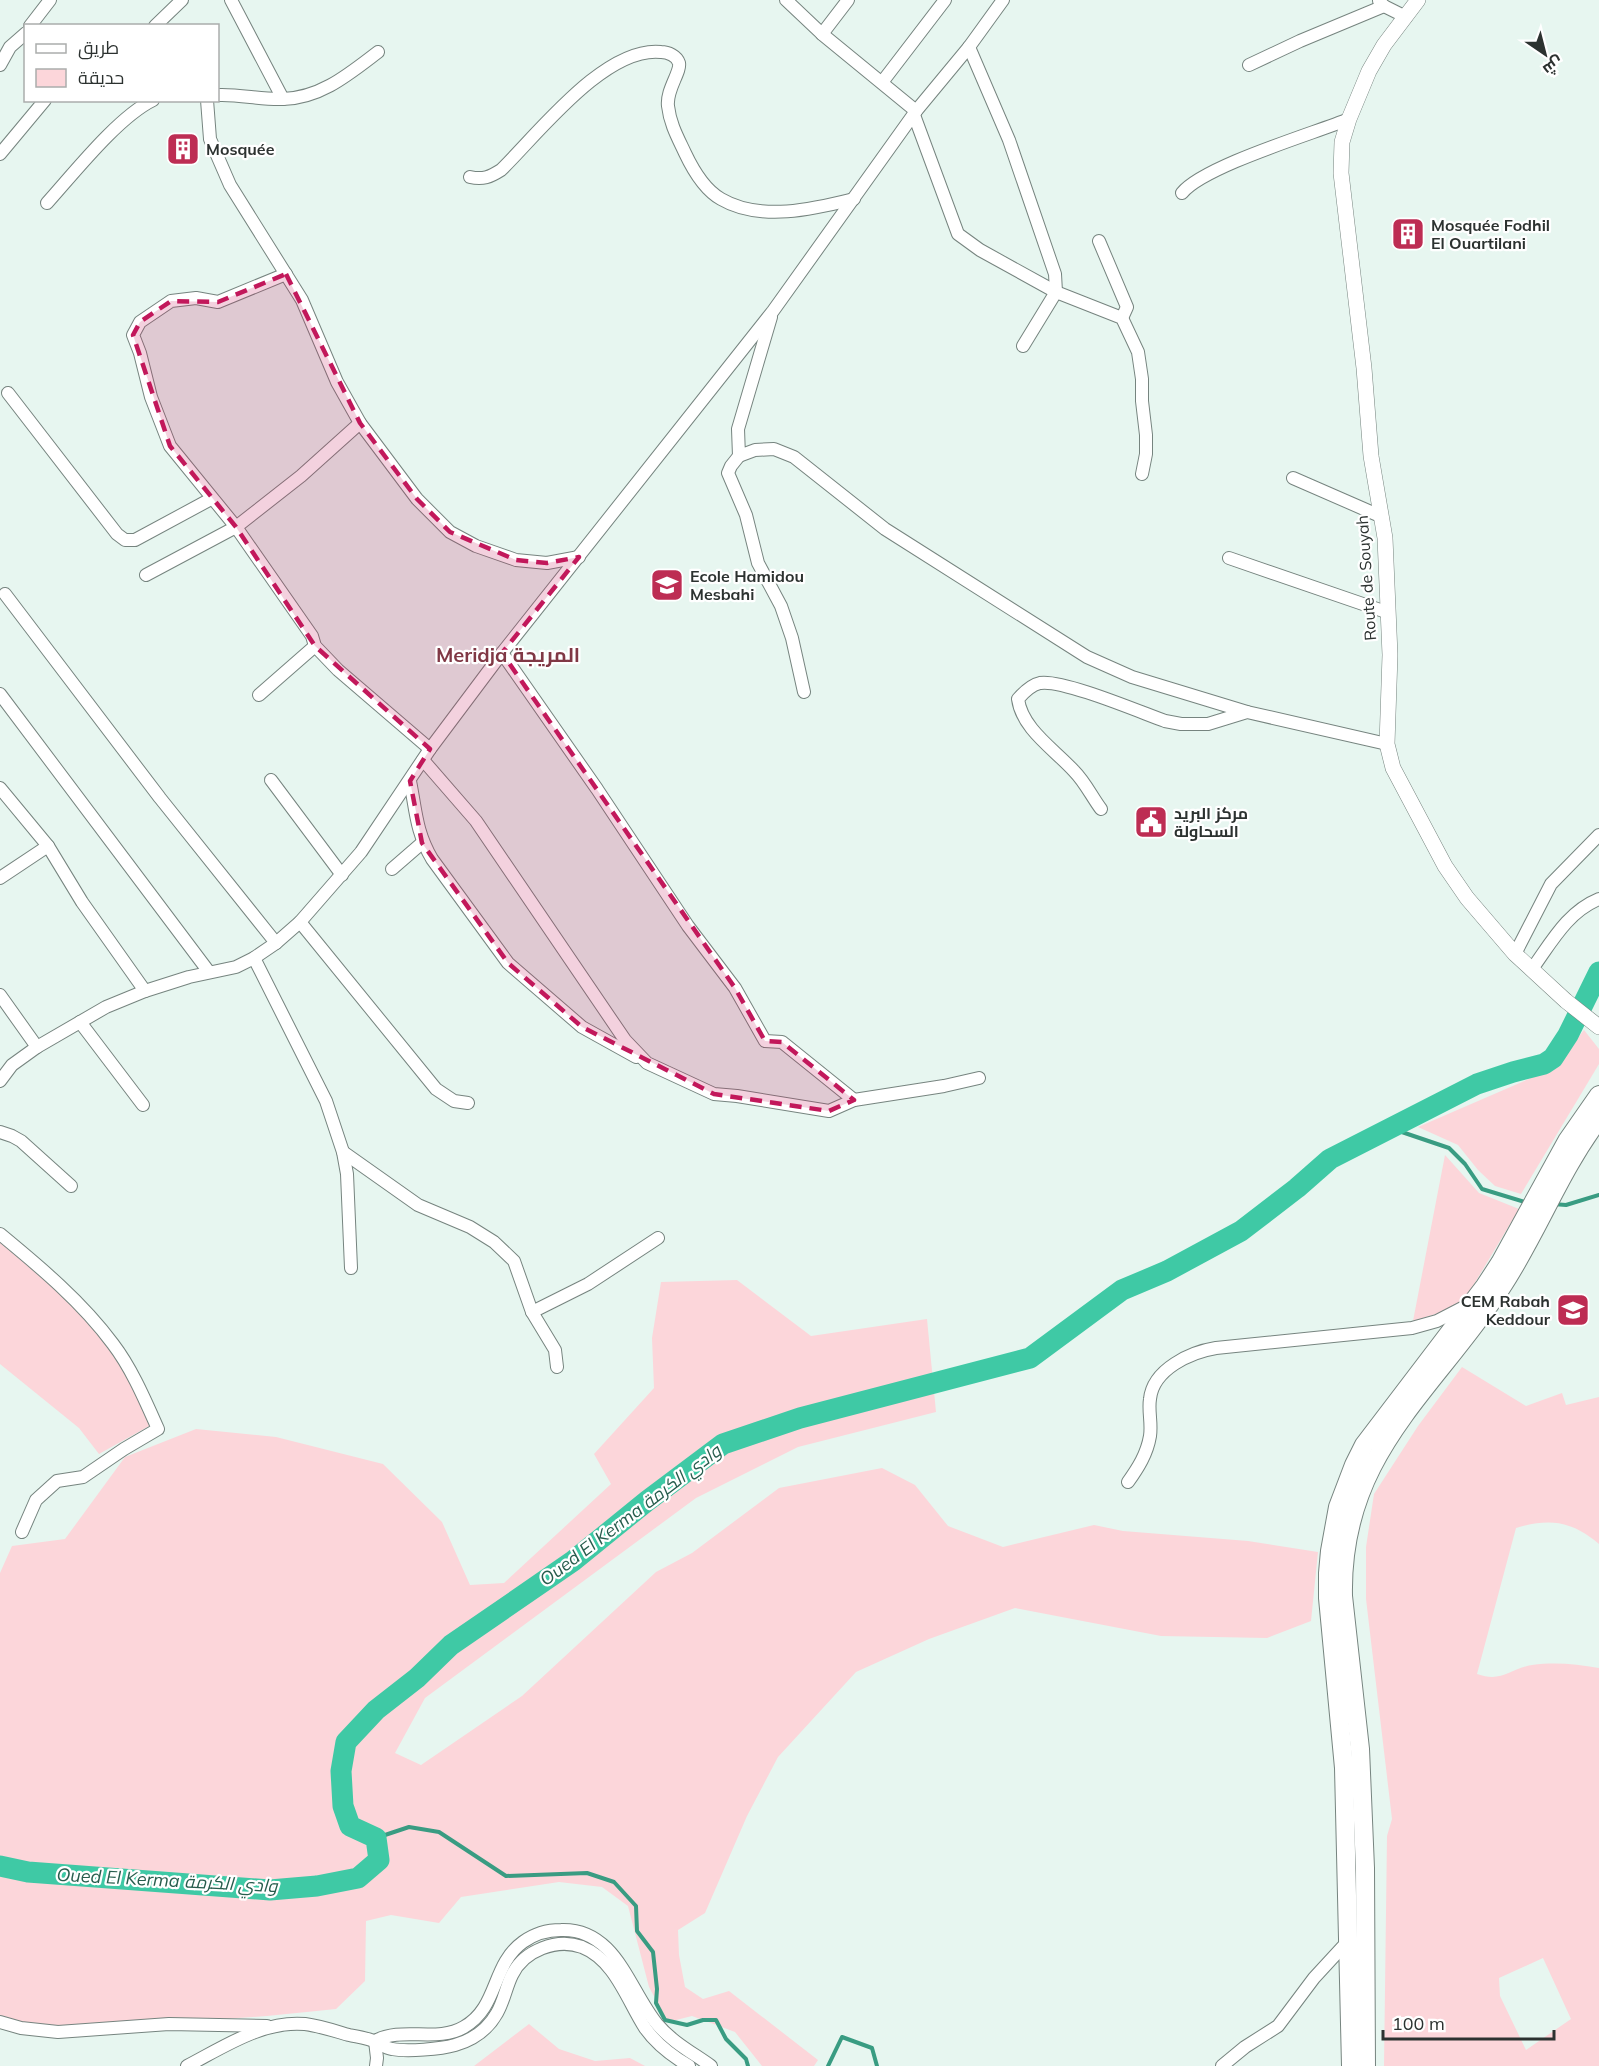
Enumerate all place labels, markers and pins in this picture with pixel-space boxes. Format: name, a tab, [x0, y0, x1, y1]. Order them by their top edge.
building icon: Mosquée	[165, 131, 201, 167]
place label: Mosquée	[206, 139, 275, 159]
place label: Mosquée Fodhil El Ouartilani	[1431, 215, 1550, 253]
building icon: Mosquée Fodhil El Ouartilani	[1390, 216, 1426, 252]
place label: Ecole Hamidou Mesbahi	[690, 566, 804, 604]
school or university icon: Ecole Hamidou Mesbahi	[649, 567, 685, 603]
place label: مركز البريد السحاولة	[1174, 803, 1248, 841]
public building icon: مركز البريد السحاولة	[1133, 804, 1169, 840]
place label: CEM Rabah Keddour	[1461, 1291, 1551, 1329]
school or university icon: CEM Rabah Keddour	[1555, 1292, 1591, 1328]

